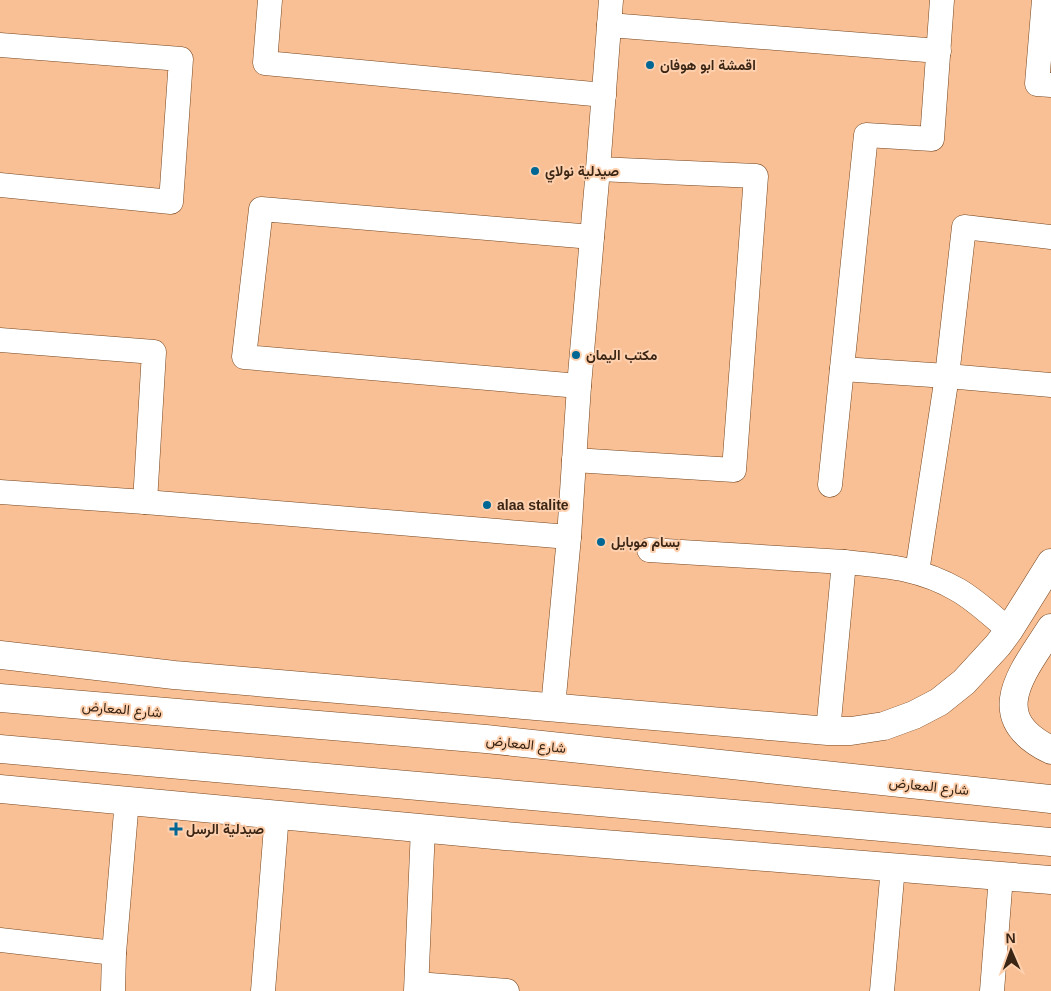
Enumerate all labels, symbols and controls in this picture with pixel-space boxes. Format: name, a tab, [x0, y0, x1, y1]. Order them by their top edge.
place label: اقمشة ابو هوفان	[660, 57, 756, 74]
marker: اقمشة ابو هوفان	[644, 59, 656, 71]
place label: صيدلية نولاي	[545, 163, 619, 183]
marker: صيدلية نولاي	[529, 165, 541, 177]
place label: مكتب اليمان	[586, 347, 658, 364]
marker: مكتب اليمان	[570, 349, 582, 361]
place label: alaa stalite	[497, 497, 569, 513]
marker: alaa stalite	[481, 499, 493, 511]
place label: بسام موبايل	[611, 534, 680, 551]
marker: بسام موبايل	[595, 536, 607, 548]
street label: شارع المعارض	[81, 698, 163, 723]
street label: شارع المعارض	[485, 732, 567, 759]
street label: شارع المعارض	[888, 774, 970, 801]
place label: صيدلية الرسل	[186, 821, 264, 838]
marker: صيدلية الرسل	[170, 823, 182, 835]
north arrow	[986, 926, 1036, 976]
text: N	[1005, 930, 1016, 946]

